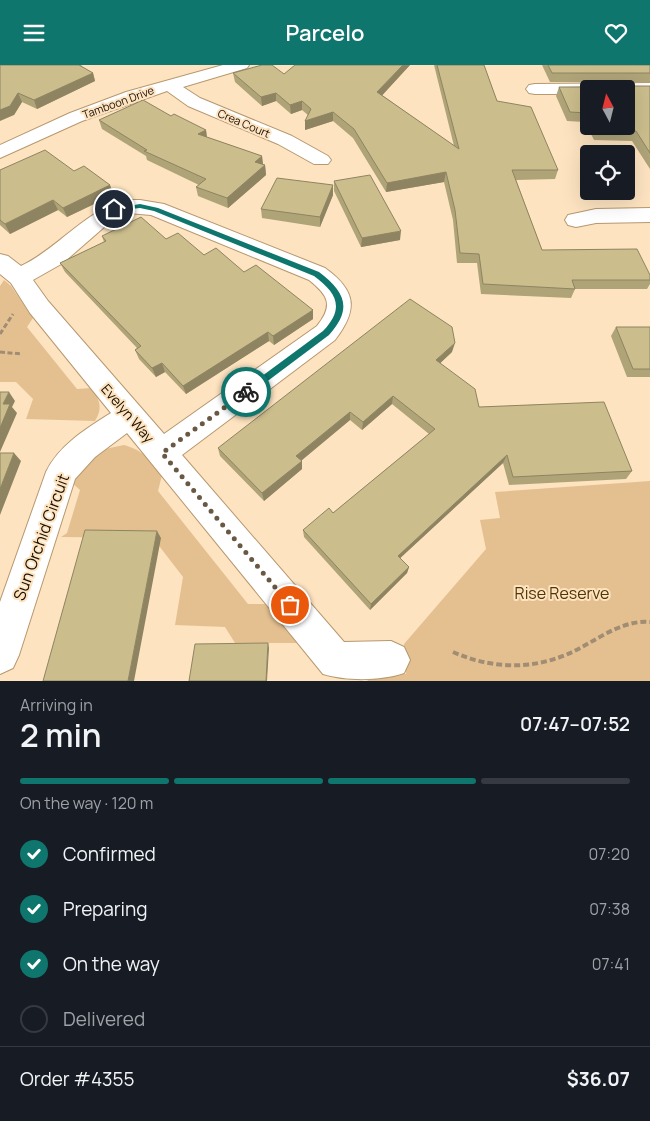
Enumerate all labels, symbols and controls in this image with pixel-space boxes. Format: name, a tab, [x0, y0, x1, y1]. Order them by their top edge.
text: Parcelo	[286, 18, 364, 48]
icon: menu	[20, 19, 48, 47]
icon: heart	[602, 19, 630, 47]
north arrow	[580, 80, 635, 135]
map controls	[580, 80, 635, 200]
street label: Tamboon Drive	[80, 82, 156, 122]
street label: Crea Court	[215, 105, 273, 141]
button: locate	[580, 145, 635, 200]
pin	[93, 188, 135, 230]
icon: home	[100, 195, 128, 223]
courier	[221, 367, 271, 417]
icon: bike	[232, 378, 260, 406]
street label: Evelyn Way	[97, 380, 159, 447]
street label: Sun Orchid Circuit	[8, 471, 74, 603]
park label: Rise Reserve	[515, 582, 609, 604]
pin	[269, 584, 311, 626]
icon: bag	[276, 591, 304, 619]
text: Arriving in	[20, 694, 93, 716]
text: 07:47–07:52	[520, 711, 630, 737]
text: 2 min	[20, 713, 102, 757]
text: On the way · 120 m	[20, 792, 153, 814]
icon: check	[20, 840, 48, 868]
text: Confirmed	[63, 841, 156, 867]
text: 07:20	[589, 843, 630, 865]
icon: check	[20, 895, 48, 923]
text: Preparing	[63, 896, 148, 922]
text: 07:38	[589, 898, 630, 920]
icon: check	[20, 950, 48, 978]
text: On the way	[63, 951, 160, 977]
text: 07:41	[592, 953, 630, 975]
text: Delivered	[63, 1006, 145, 1032]
text: Order #4355	[20, 1066, 135, 1092]
text: $36.07	[567, 1066, 630, 1092]

